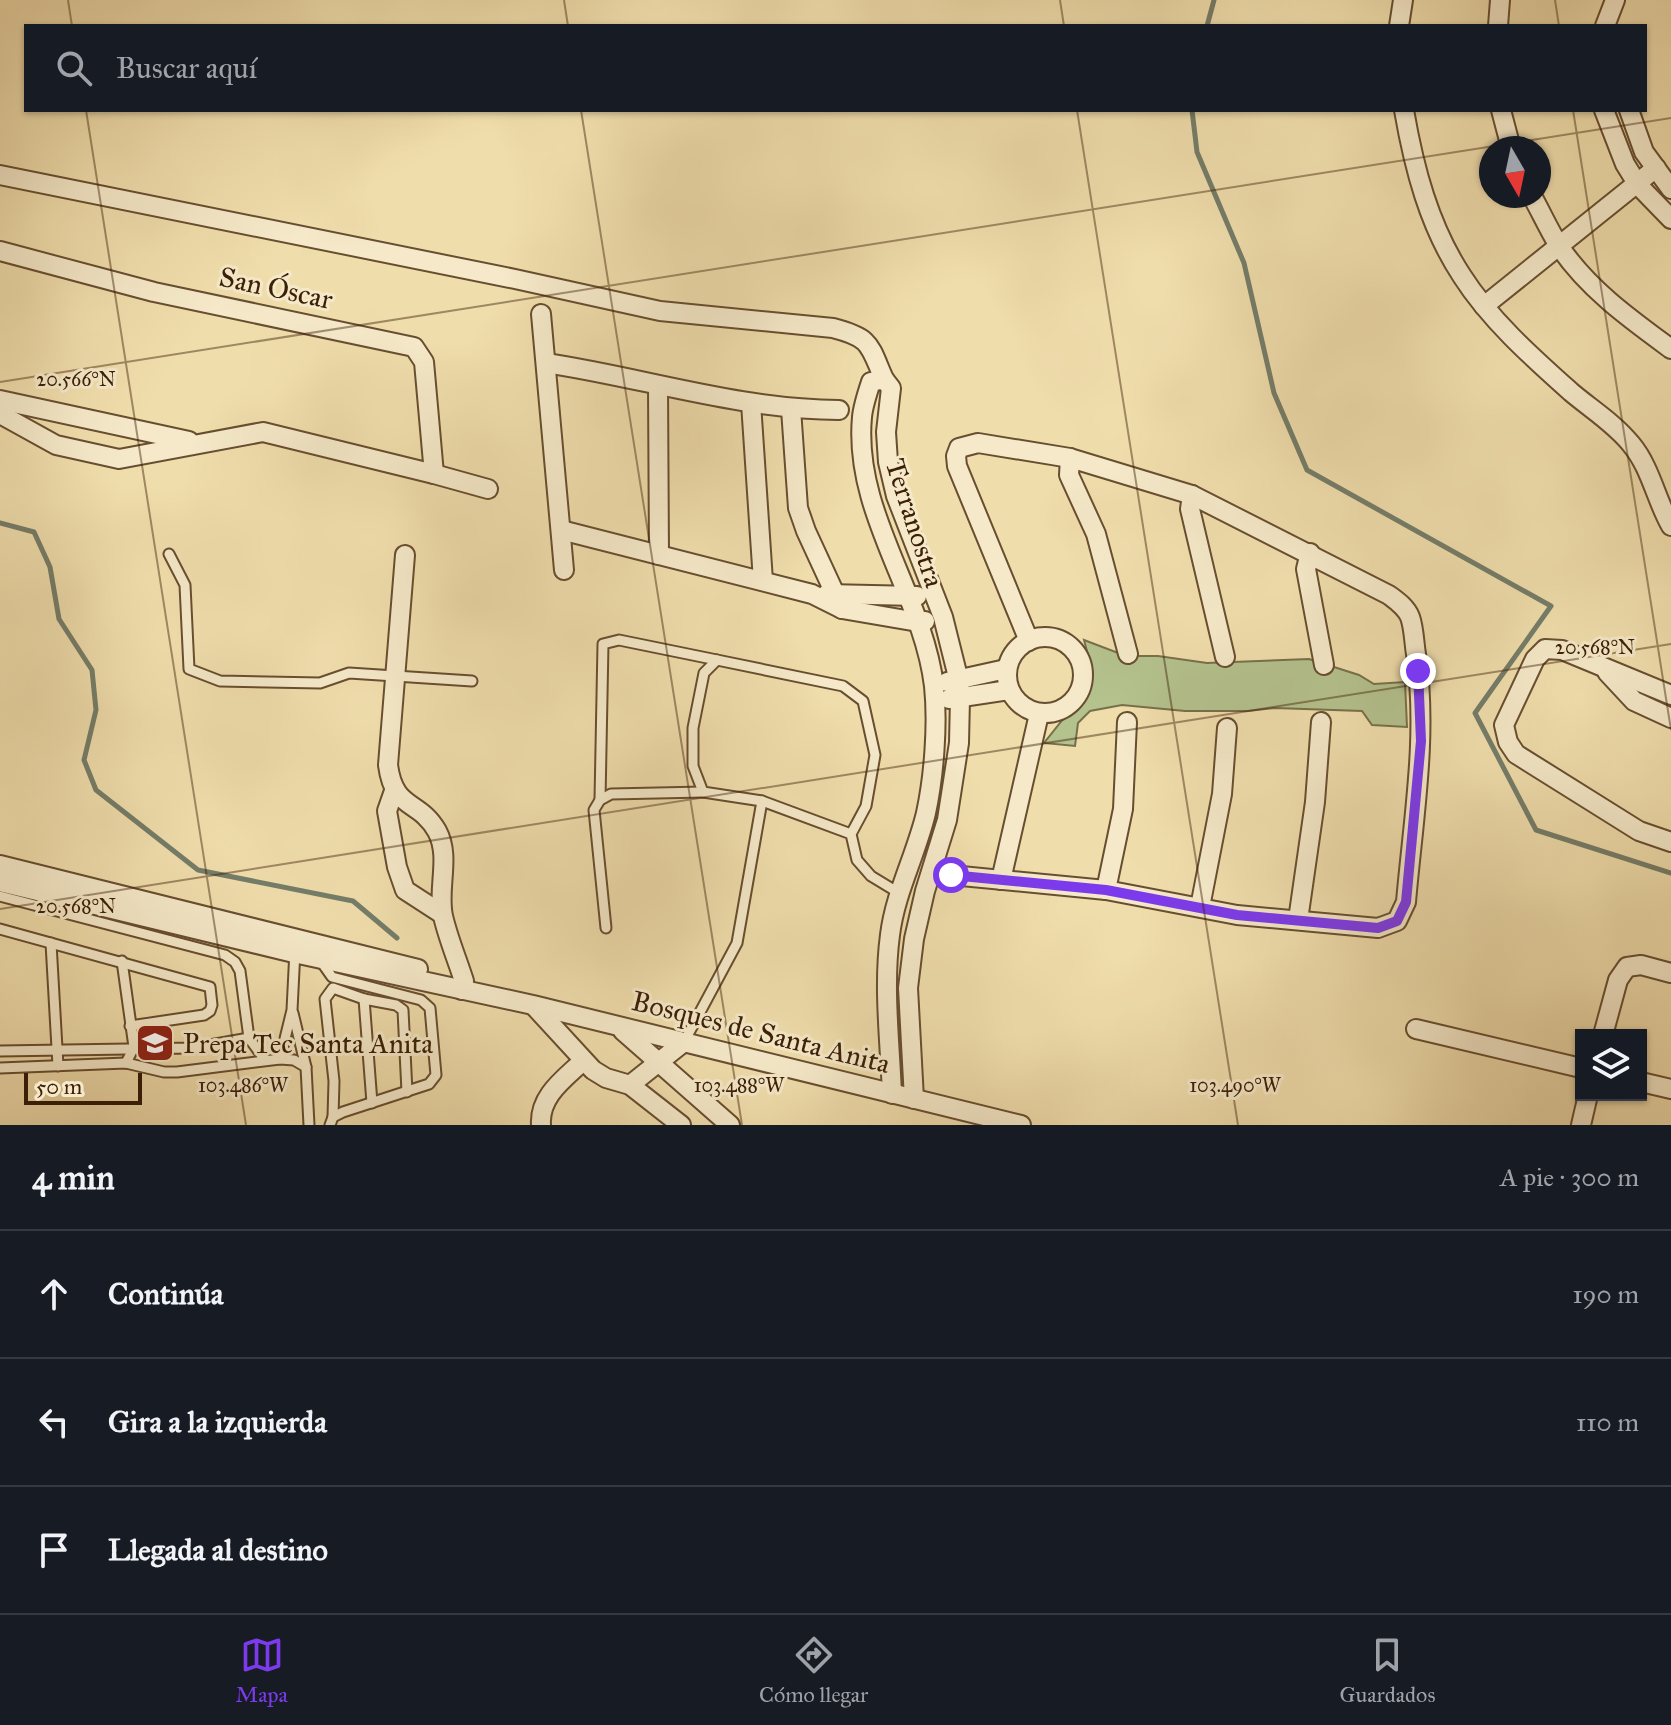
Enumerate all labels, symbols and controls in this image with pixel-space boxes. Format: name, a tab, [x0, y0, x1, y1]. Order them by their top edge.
search box	[24, 24, 1647, 112]
icon: search	[52, 46, 96, 90]
text: Buscar aquí	[116, 50, 257, 86]
north arrow	[1479, 136, 1551, 208]
street label: San Óscar	[216, 259, 336, 317]
text: 20.566°N	[36, 367, 116, 391]
street label: Terranostra	[878, 454, 952, 592]
text: 20.568°N	[1555, 635, 1635, 659]
route end	[1400, 653, 1436, 689]
route start	[933, 857, 969, 893]
text: 20.568°N	[36, 894, 116, 918]
street label: Bosques de Santa Anita	[628, 983, 894, 1081]
school or university icon: Prepa Tec Santa Anita	[134, 1022, 176, 1064]
place label: Prepa Tec Santa Anita	[183, 1026, 433, 1061]
map controls	[1575, 1029, 1647, 1101]
button: layers	[1575, 1029, 1647, 1101]
scale bar	[24, 1069, 142, 1105]
text: 50 m	[36, 1073, 82, 1100]
text: 103.486°W	[198, 1073, 289, 1097]
text: 103.488°W	[694, 1073, 785, 1097]
text: 103.490°W	[1189, 1073, 1282, 1097]
text: 4 min	[32, 1157, 115, 1198]
text: A pie · 300 m	[1500, 1161, 1639, 1193]
icon: ahead	[32, 1272, 76, 1316]
text: Continúa	[108, 1276, 224, 1312]
text: 190 m	[1572, 1278, 1639, 1310]
icon: left	[32, 1400, 76, 1444]
text: Gira a la izquierda	[108, 1404, 327, 1440]
text: 110 m	[1576, 1406, 1639, 1438]
icon: arrive	[32, 1528, 76, 1572]
text: Llegada al destino	[108, 1532, 328, 1568]
tab: Mapa	[236, 1633, 288, 1708]
tab: Cómo llegar	[759, 1633, 868, 1708]
tab: Guardados	[1340, 1633, 1435, 1708]

